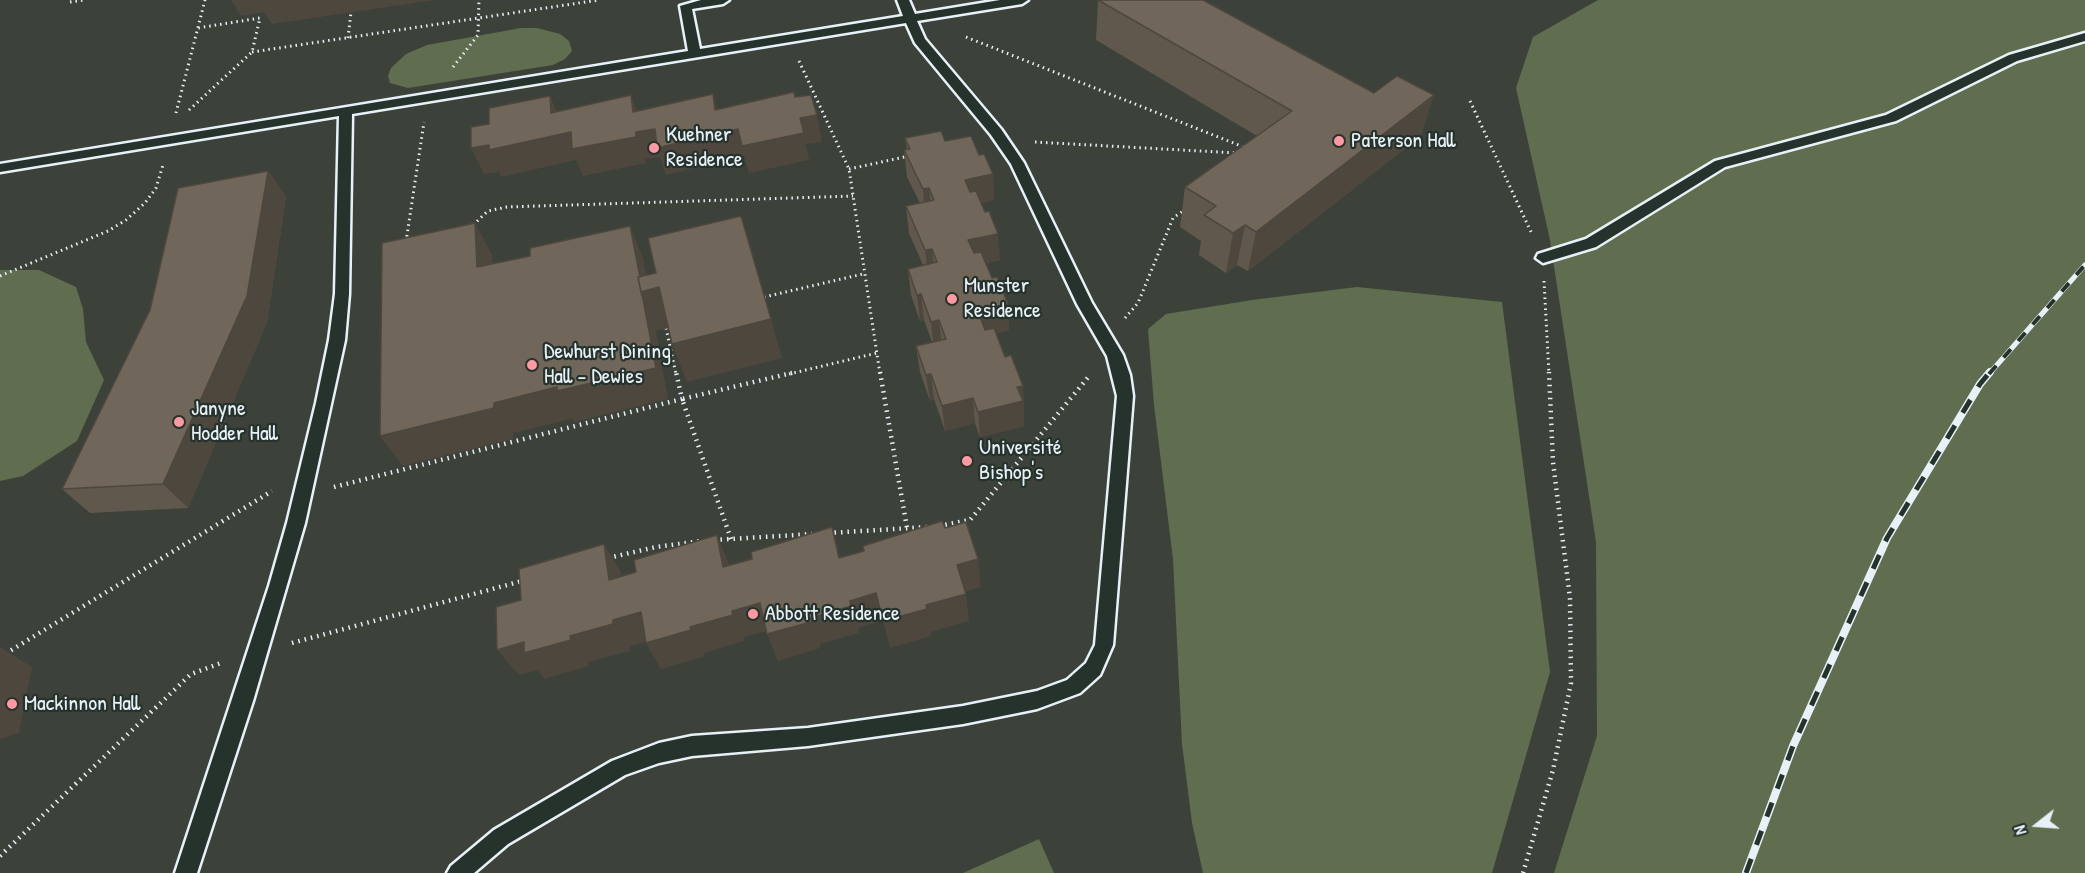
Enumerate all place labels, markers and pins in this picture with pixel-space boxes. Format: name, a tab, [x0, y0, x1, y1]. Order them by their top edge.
place label: Kuehner Residence	[666, 122, 743, 174]
place label: Paterson Hall	[1351, 128, 1456, 154]
marker: Paterson Hall	[1332, 134, 1346, 148]
marker: Kuehner Residence	[647, 141, 661, 155]
place label: Munster Residence	[964, 273, 1041, 324]
marker: Munster Residence	[945, 292, 959, 306]
place label: Dewhurst Dining Hall - Dewies	[544, 339, 671, 390]
marker: Dewhurst Dining Hall - Dewies	[525, 358, 539, 372]
place label: Janyne Hodder Hall	[191, 396, 278, 448]
marker: Janyne Hodder Hall	[172, 415, 186, 429]
place label: Université Bishop's	[979, 435, 1062, 487]
marker: Université Bishop's	[960, 454, 974, 468]
place label: Abbott Residence	[765, 601, 900, 627]
marker: Abbott Residence	[746, 607, 760, 621]
place label: Mackinnon Hall	[24, 691, 140, 717]
marker: Mackinnon Hall	[5, 697, 19, 711]

